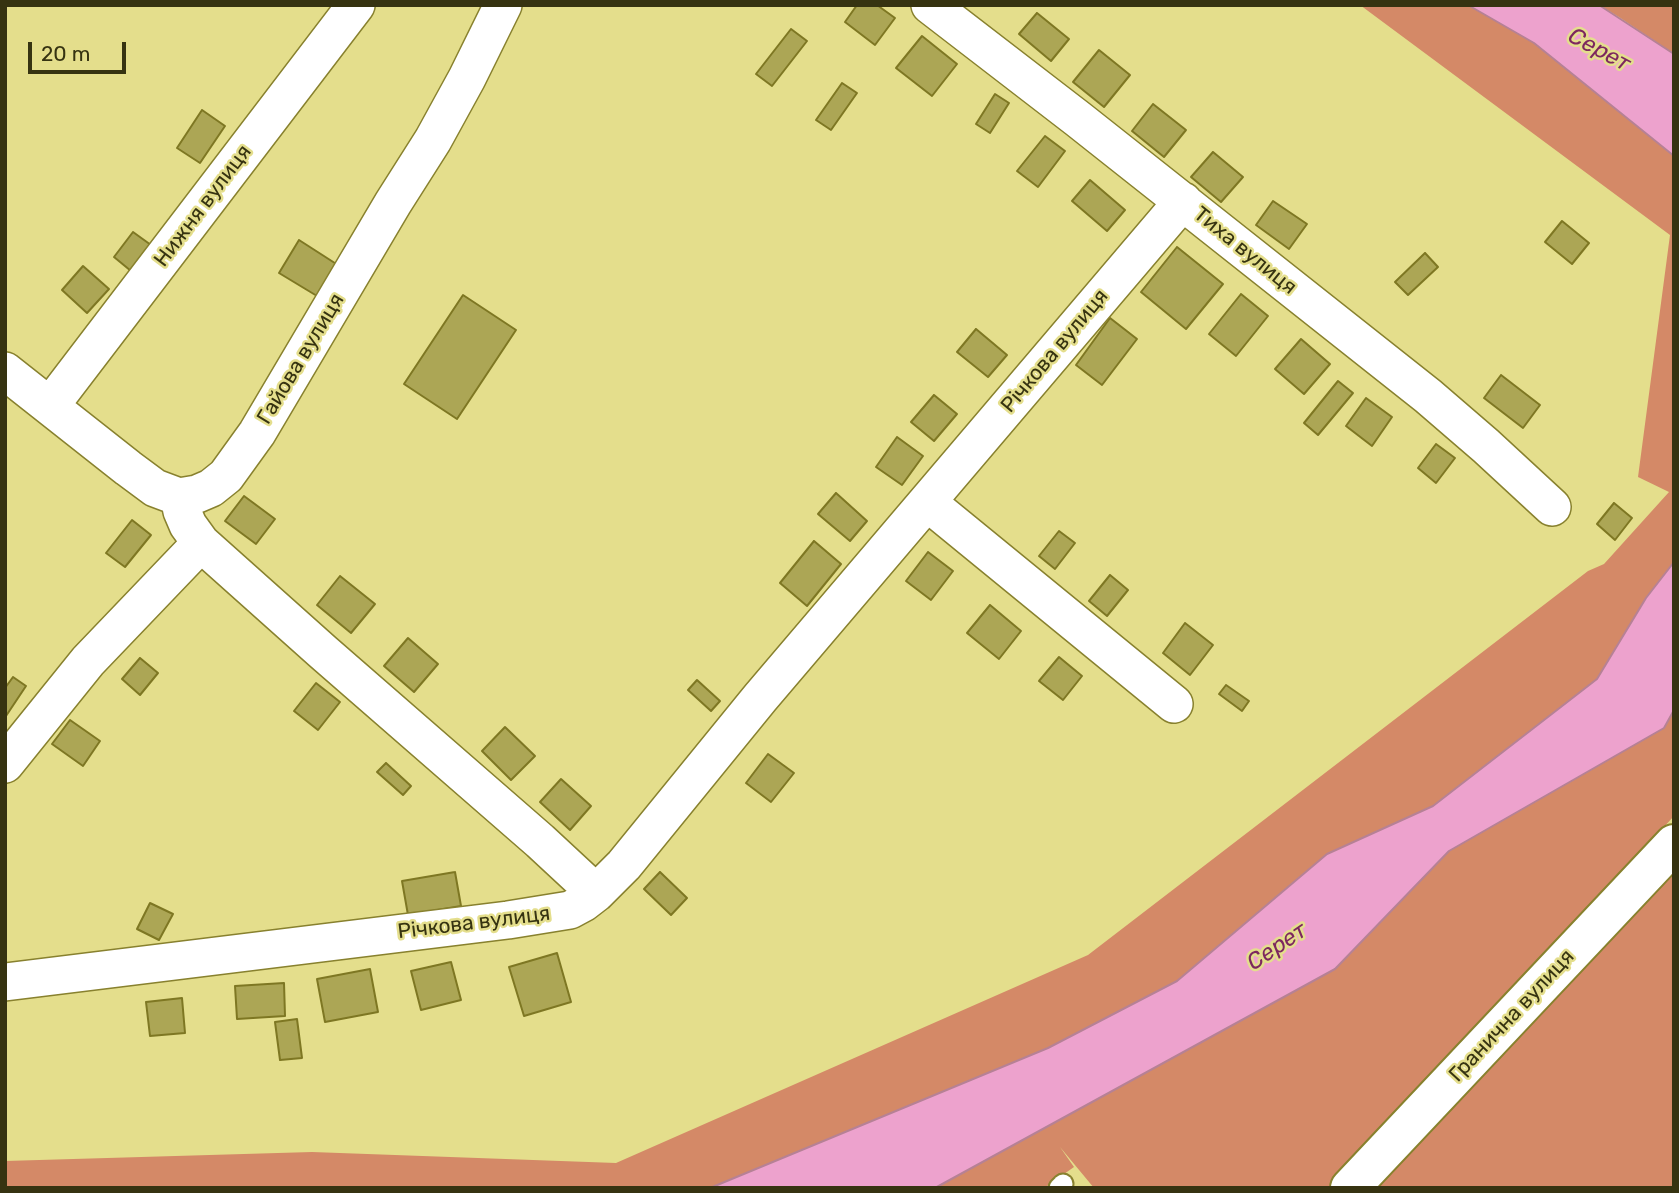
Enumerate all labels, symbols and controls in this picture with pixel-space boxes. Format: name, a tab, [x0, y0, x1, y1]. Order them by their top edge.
water label: Серет	[1563, 22, 1635, 78]
scale bar	[32, 28, 130, 72]
text: 20 m	[41, 41, 90, 66]
street label: Нижня вулиця	[149, 140, 257, 272]
street label: Тиха вулиця	[1188, 202, 1302, 300]
street label: Річкова вулиця	[996, 284, 1114, 418]
street label: Гайова вулиця	[252, 289, 350, 429]
street label: Річкова вулиця	[396, 901, 552, 945]
water label: Серет	[1242, 917, 1312, 977]
street label: Гранична вулиця	[1444, 945, 1580, 1087]

